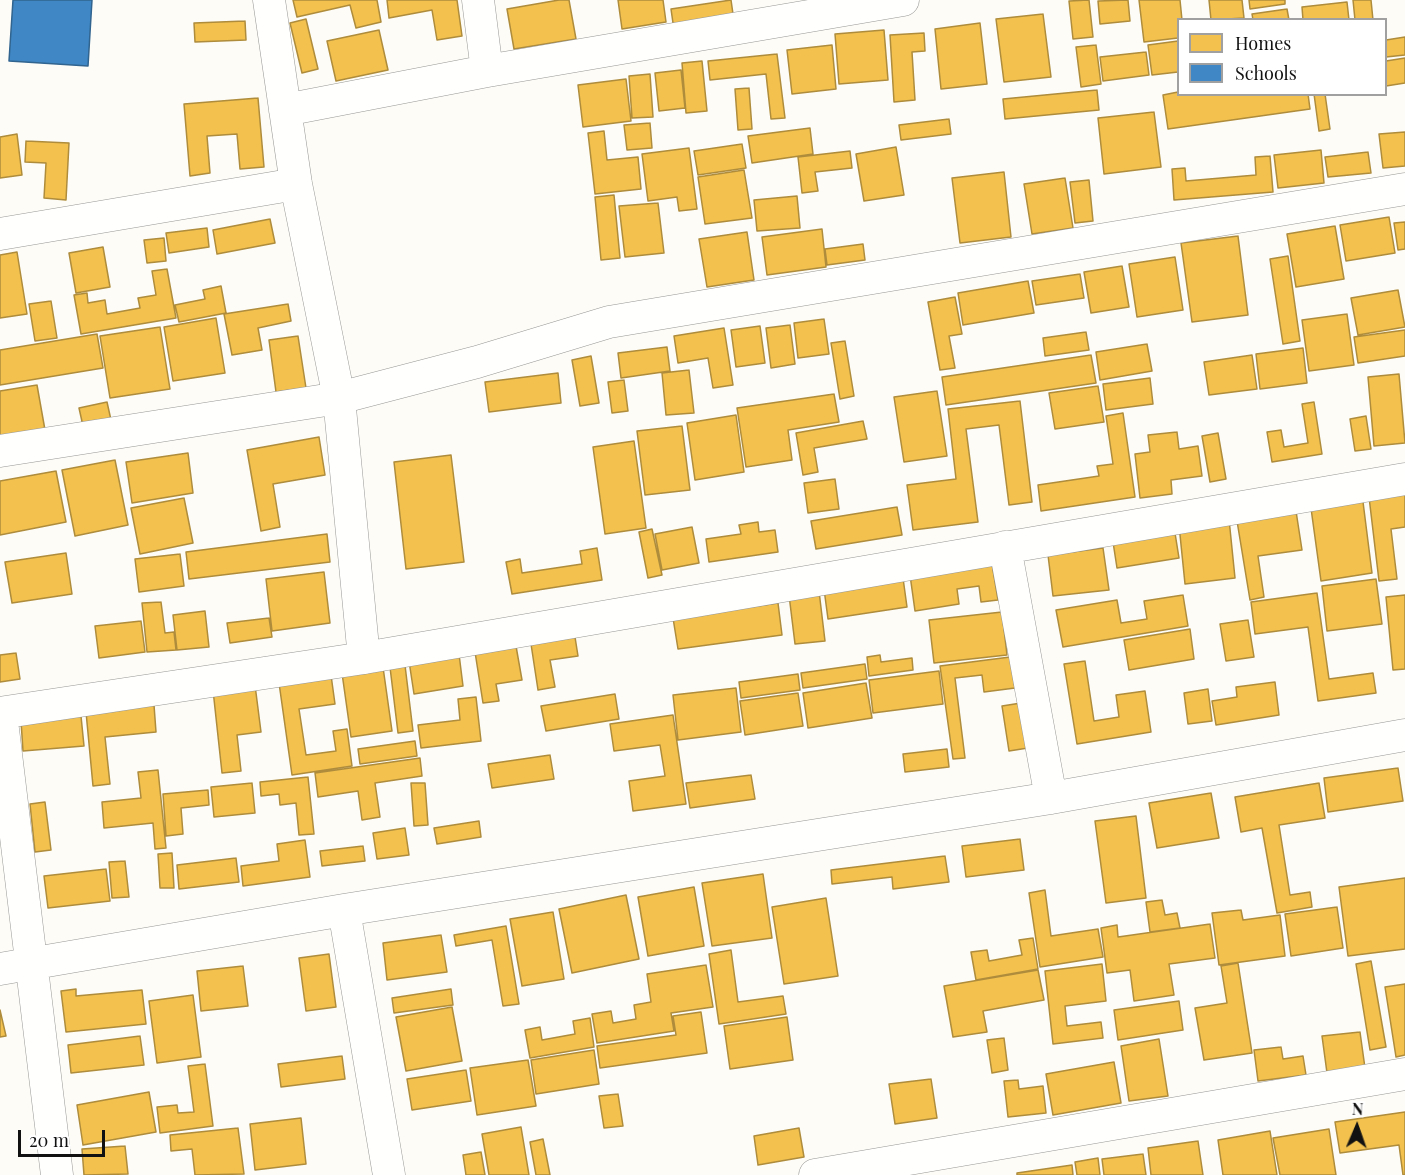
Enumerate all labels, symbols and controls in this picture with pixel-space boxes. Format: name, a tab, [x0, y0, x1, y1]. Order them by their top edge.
legend	[1177, 18, 1387, 96]
text: Homes	[1235, 31, 1291, 55]
text: Schools	[1235, 61, 1297, 85]
north arrow	[1327, 1097, 1387, 1157]
text: N	[1352, 1098, 1364, 1119]
scale bar	[21, 1118, 108, 1156]
text: 20 m	[29, 1128, 69, 1152]

